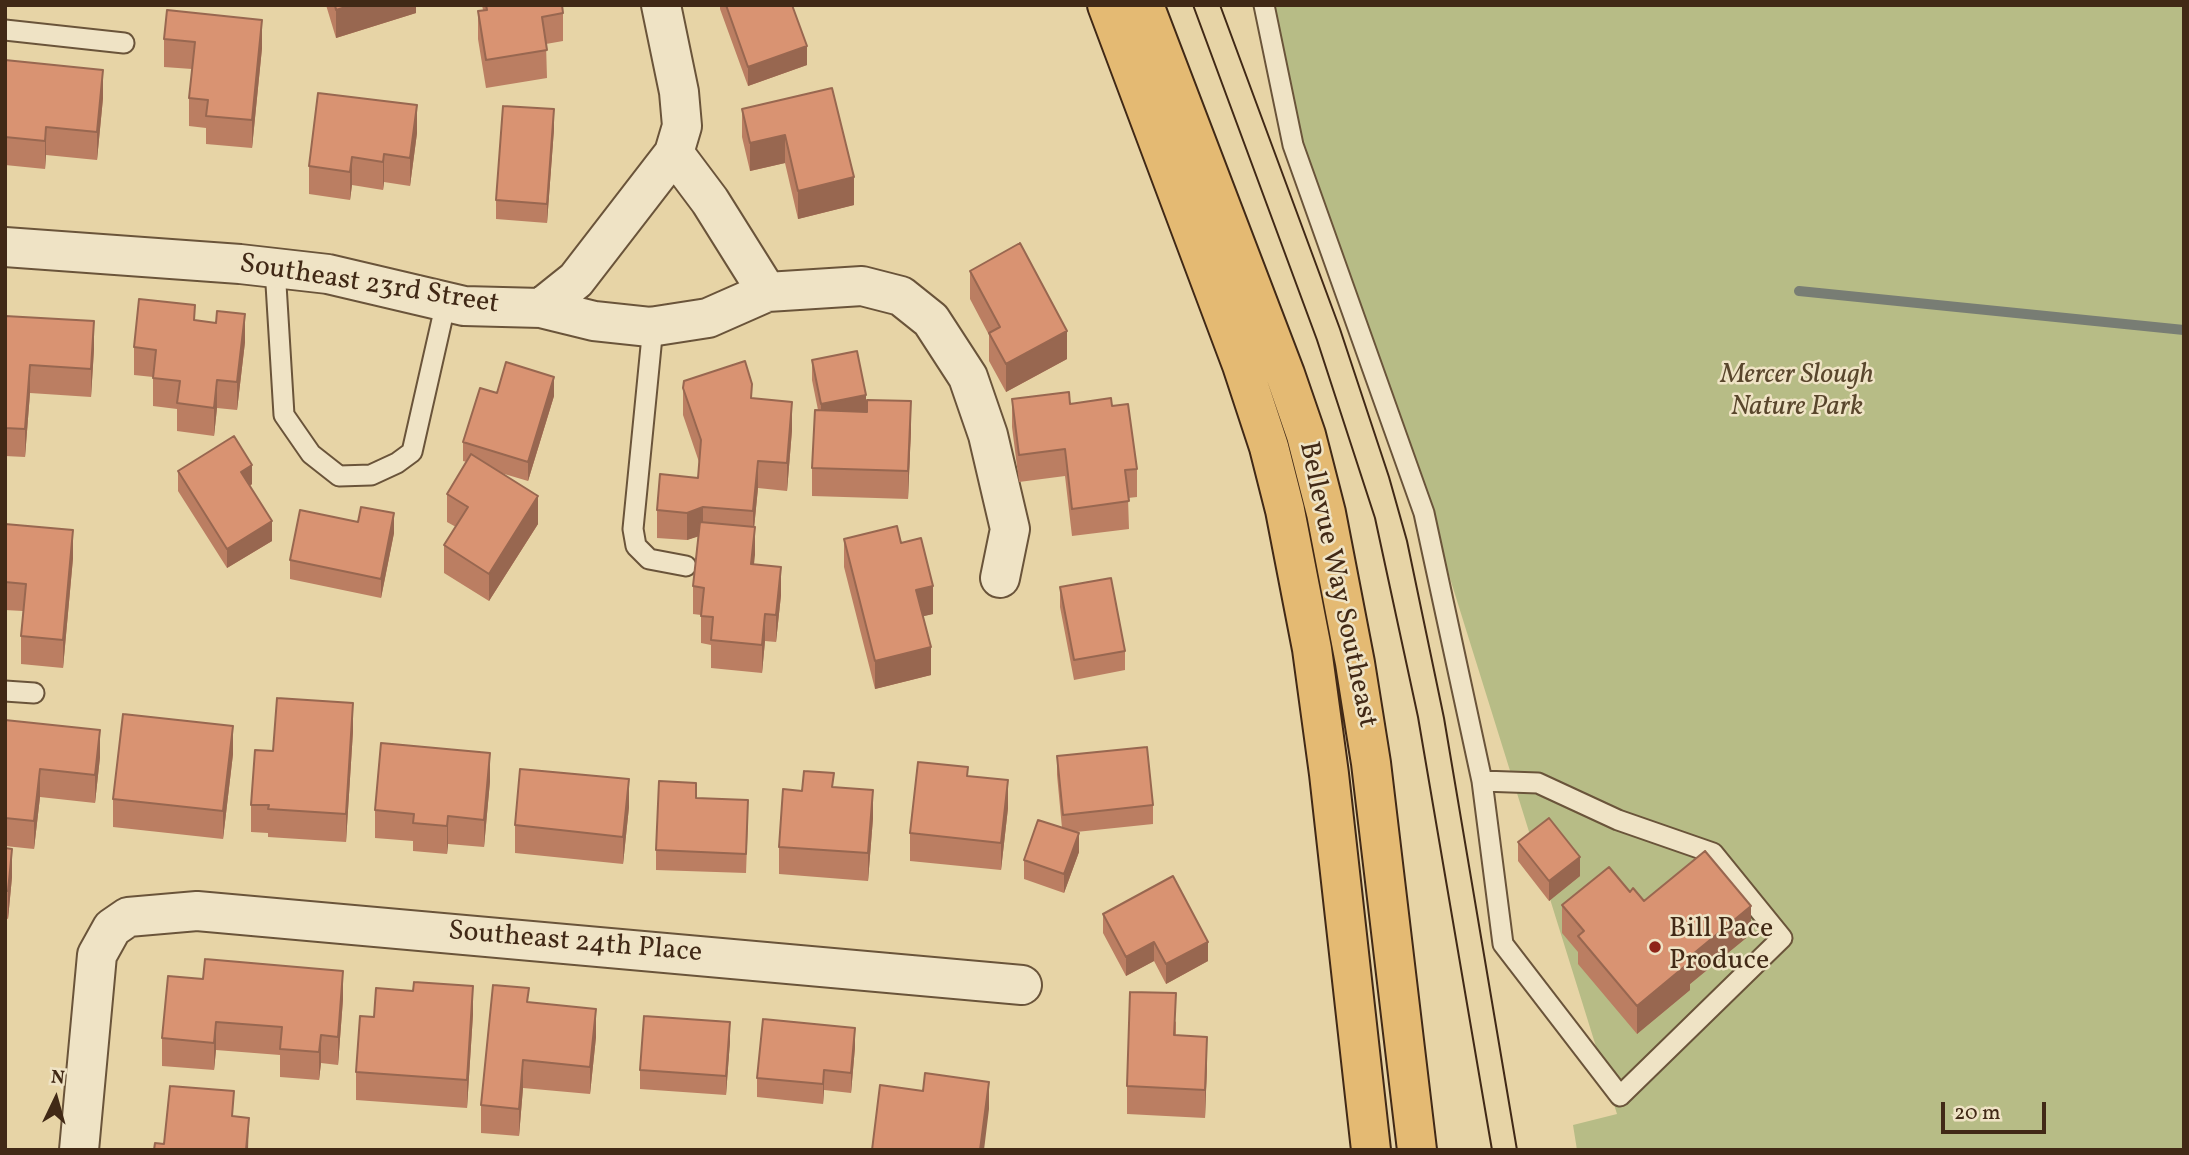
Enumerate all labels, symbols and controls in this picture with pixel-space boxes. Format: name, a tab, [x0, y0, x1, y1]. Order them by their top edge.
street label: Southeast 23rd Street	[237, 249, 501, 323]
park label: Mercer Slough Nature Park	[1720, 360, 1874, 426]
street label: Bellevue Way Southeast	[1289, 439, 1383, 731]
place label: Bill Pace Produce	[1669, 914, 1773, 980]
street label: Southeast 24th Place	[447, 916, 703, 972]
marker: Bill Pace Produce	[1647, 939, 1663, 955]
north arrow	[21, 1064, 91, 1134]
text: N	[50, 1065, 66, 1092]
scale bar	[1944, 1088, 2049, 1132]
text: 20 m	[1954, 1099, 2000, 1128]

